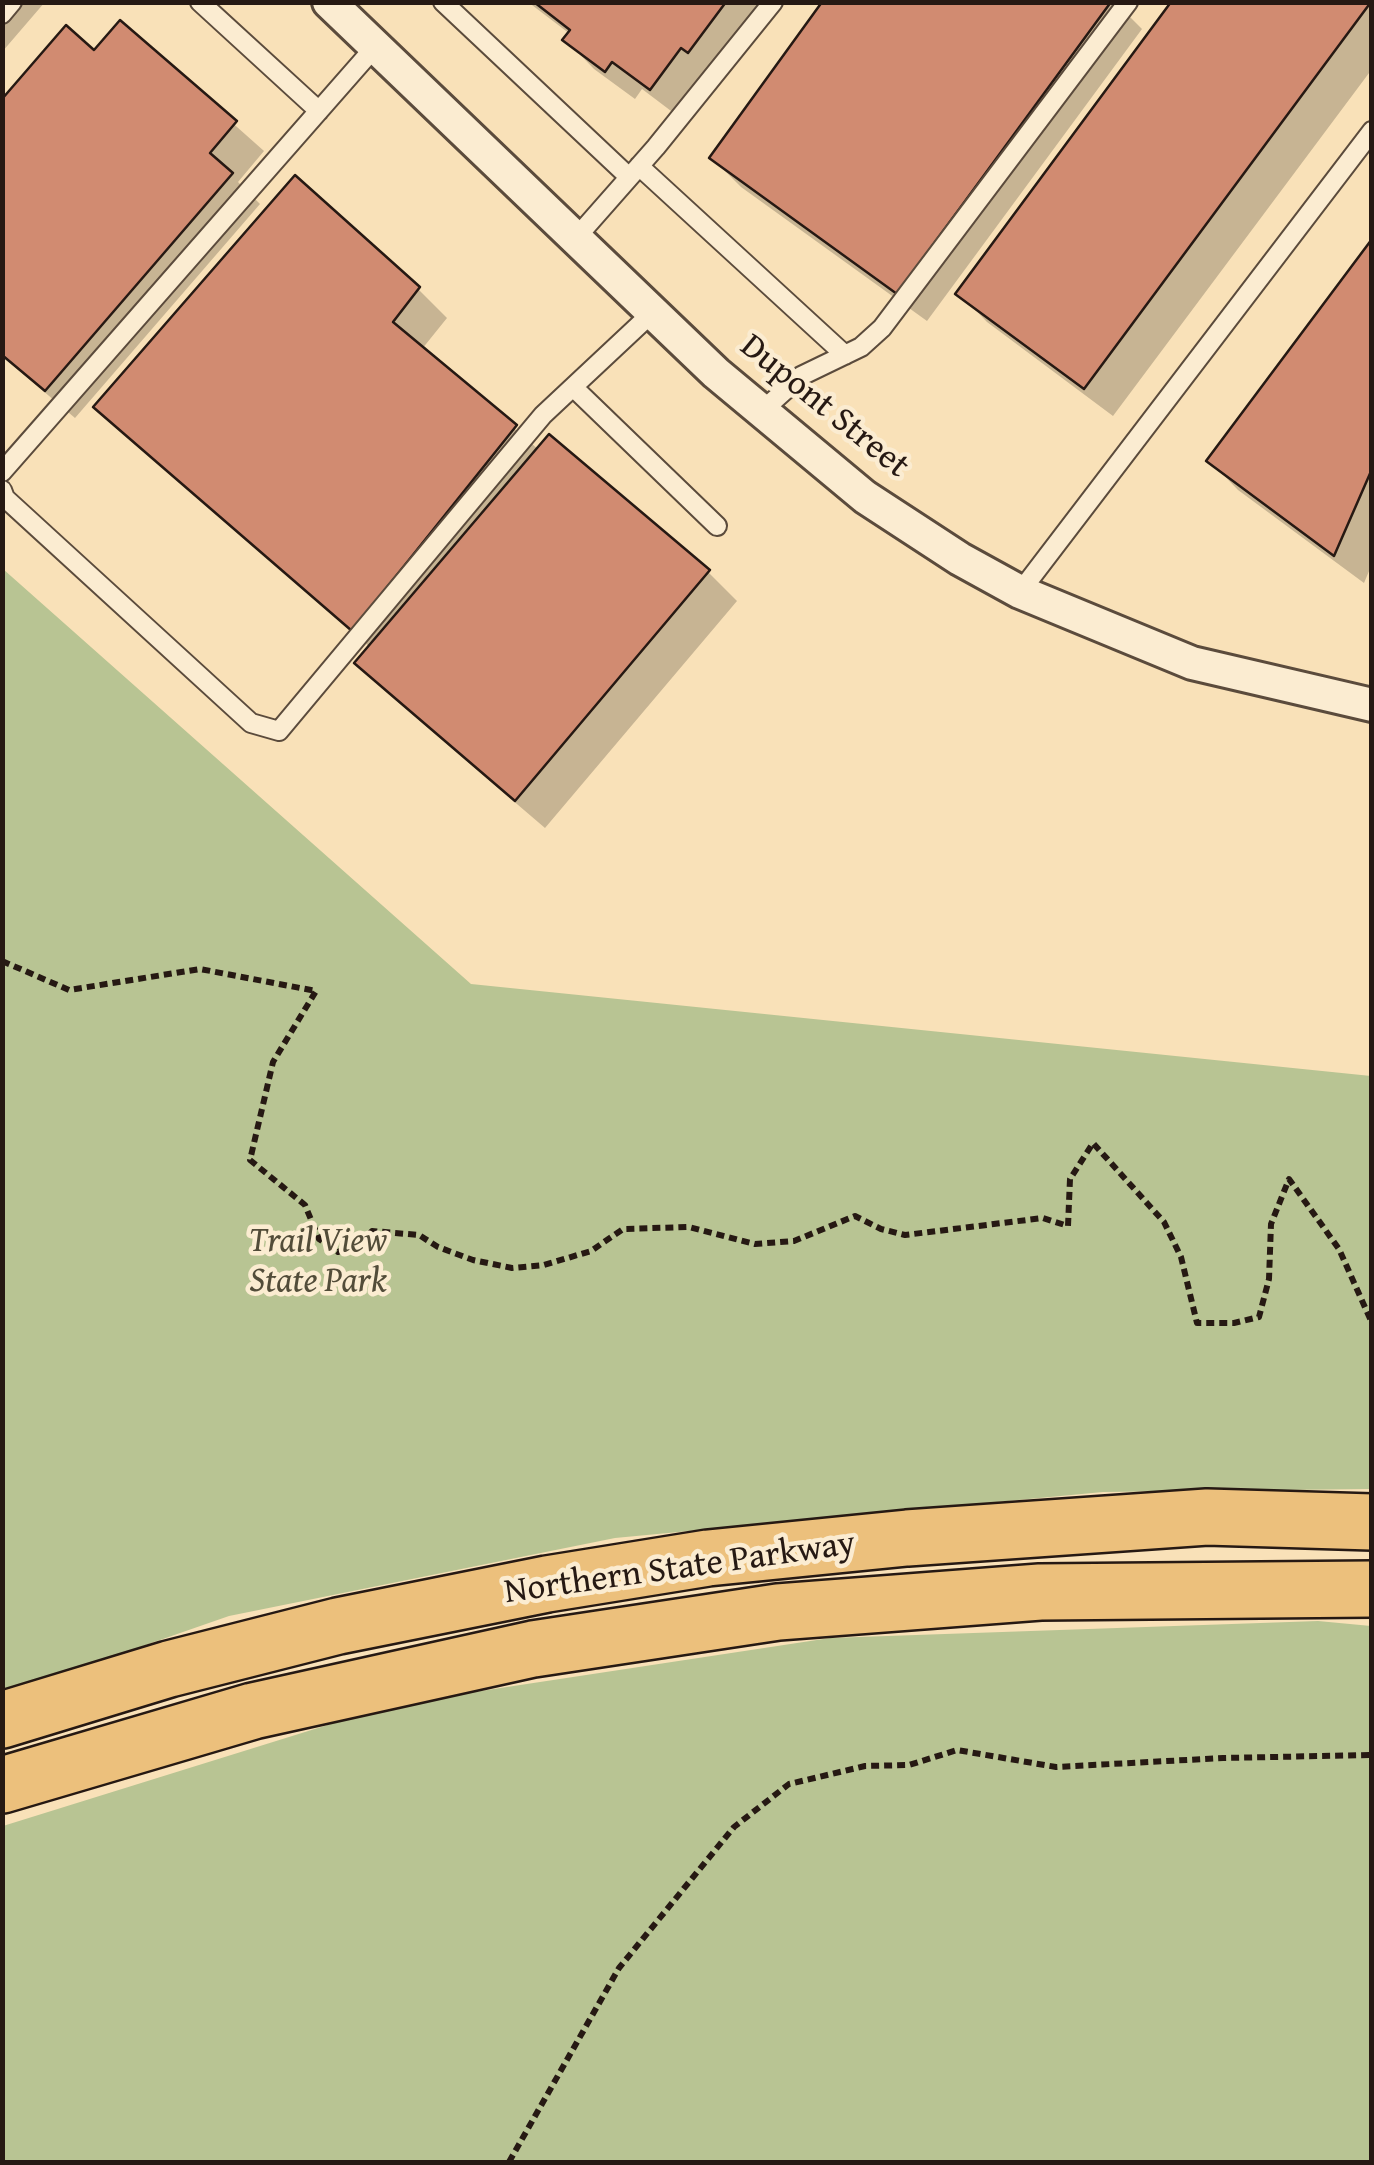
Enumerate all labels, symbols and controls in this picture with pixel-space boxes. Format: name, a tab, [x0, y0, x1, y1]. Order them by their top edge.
street label: Dupont Street	[731, 326, 917, 488]
park label: Trail View State Park	[249, 1221, 387, 1303]
street label: Northern State Parkway	[502, 1524, 858, 1614]

